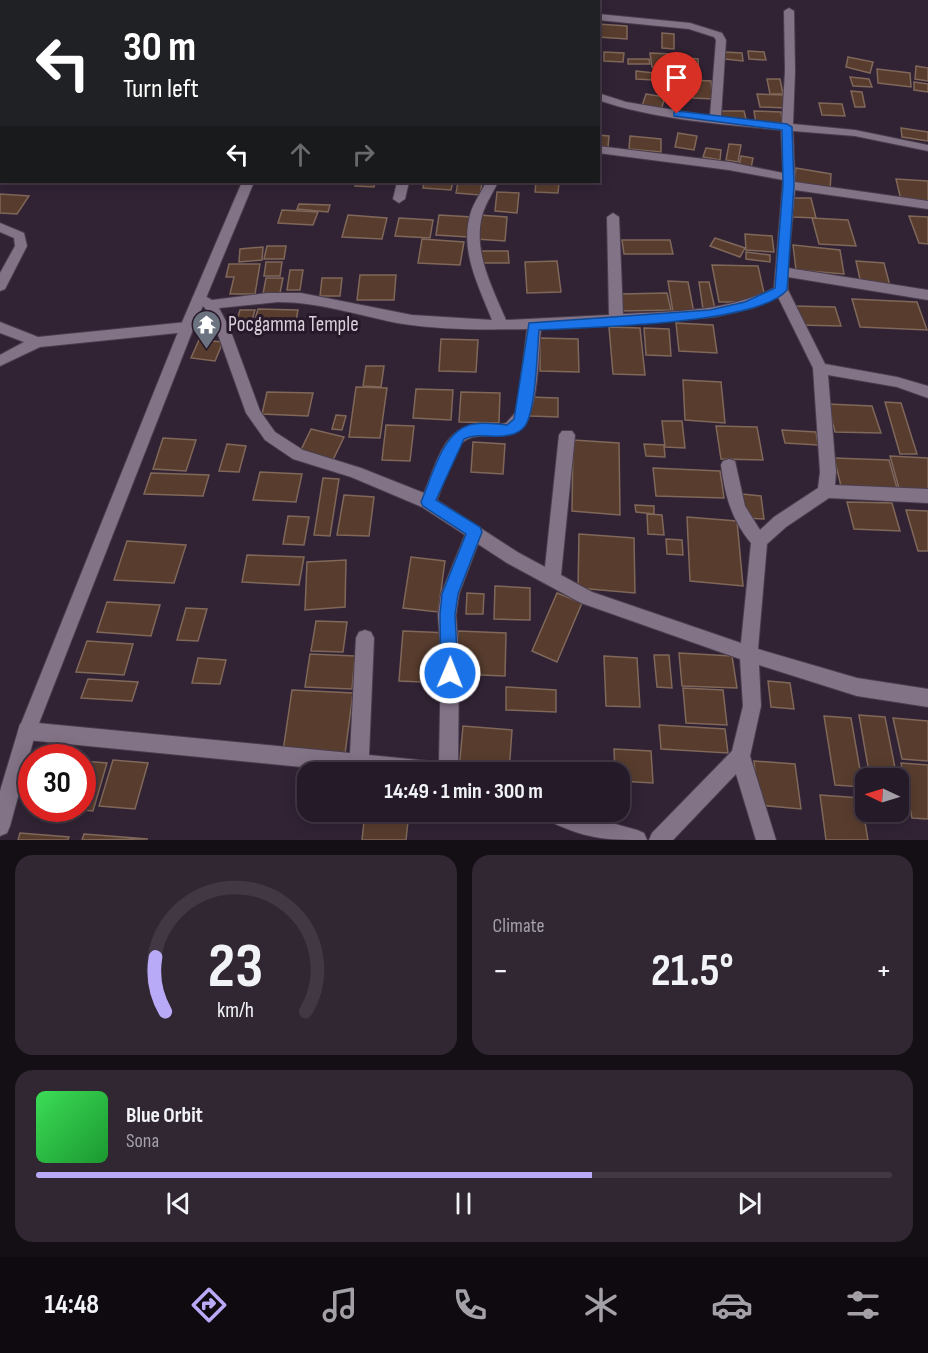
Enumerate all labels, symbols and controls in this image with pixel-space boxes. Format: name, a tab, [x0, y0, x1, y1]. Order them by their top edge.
text: 30 m	[123, 22, 196, 73]
icon: left	[24, 24, 102, 102]
pin	[651, 52, 702, 114]
icon: arrive	[660, 61, 693, 94]
text: Turn left	[123, 73, 199, 105]
icon: left	[221, 138, 254, 171]
icon: ahead	[284, 138, 317, 171]
icon: right	[347, 138, 380, 171]
temple icon: Pocgamma Temple	[191, 308, 223, 350]
place label: Pocgamma Temple	[228, 312, 359, 337]
position arrow	[418, 641, 482, 705]
speed limit sign: 30	[18, 744, 96, 822]
north arrow	[855, 768, 909, 822]
map controls	[855, 768, 909, 822]
text: 14:49 · 1 min · 300 m	[384, 778, 543, 805]
text: Climate	[493, 914, 545, 938]
text: 23	[208, 930, 263, 1005]
text: 21.5°	[651, 944, 734, 999]
text: −	[493, 951, 509, 991]
text: +	[876, 951, 892, 991]
text: km/h	[217, 998, 254, 1023]
text: Blue Orbit	[126, 1102, 203, 1129]
text: Sona	[126, 1129, 159, 1153]
icon: previous	[162, 1187, 195, 1220]
icon: pause	[447, 1187, 480, 1220]
icon: next	[733, 1187, 766, 1220]
icon: directions	[188, 1284, 230, 1326]
icon: music	[319, 1284, 361, 1326]
icon: phone	[449, 1284, 491, 1326]
icon: climate	[580, 1284, 622, 1326]
icon: car	[711, 1284, 753, 1326]
icon: filters	[842, 1284, 884, 1326]
text: 14:48	[44, 1289, 99, 1321]

